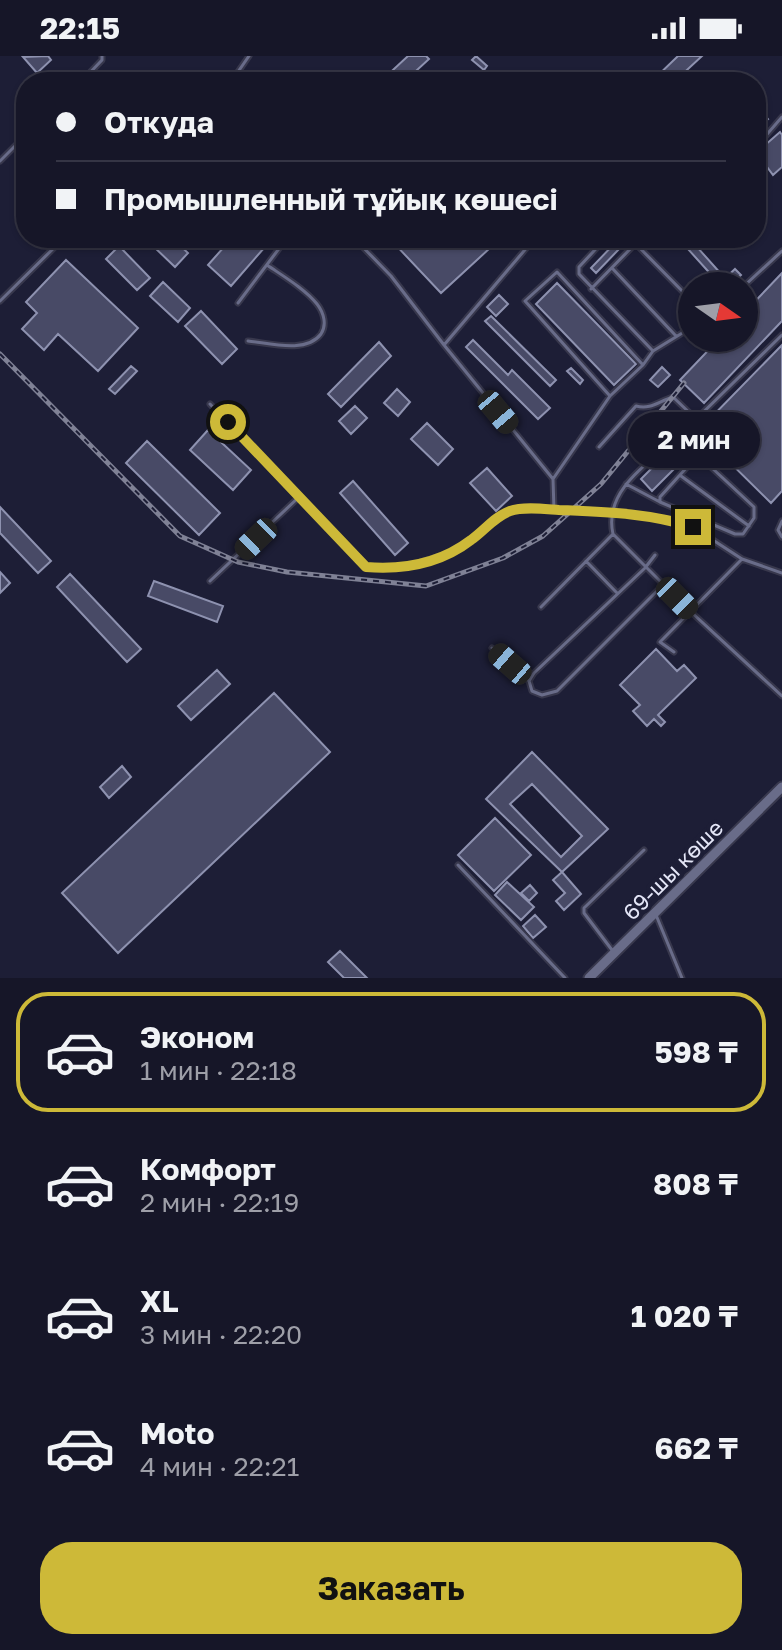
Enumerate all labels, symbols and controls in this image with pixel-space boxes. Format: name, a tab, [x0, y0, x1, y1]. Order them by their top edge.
text: 22:15	[40, 10, 120, 46]
text: Откуда	[104, 104, 214, 140]
text: Промышленный тұйық көшесі	[104, 181, 558, 217]
north arrow	[678, 272, 758, 352]
map controls	[678, 272, 758, 352]
car	[473, 386, 523, 438]
route start	[210, 404, 246, 440]
callout: 2 мин	[627, 411, 759, 467]
text: 2 мин	[658, 424, 730, 455]
route end	[675, 509, 711, 545]
car	[230, 514, 282, 564]
car	[652, 573, 702, 623]
car	[484, 639, 536, 689]
street label: 69-шы көше	[617, 814, 728, 925]
icon: car	[44, 1016, 116, 1088]
text: Эконом	[140, 1019, 254, 1055]
text: 598 ₸	[654, 1034, 738, 1070]
text: 1 мин · 22:18	[140, 1055, 297, 1086]
icon: car	[44, 1148, 116, 1220]
text: Комфорт	[140, 1151, 276, 1187]
text: 808 ₸	[653, 1166, 738, 1202]
text: 2 мин · 22:19	[140, 1187, 299, 1218]
icon: car	[44, 1280, 116, 1352]
text: XL	[140, 1283, 179, 1319]
text: 1 020 ₸	[631, 1298, 738, 1334]
text: 3 мин · 22:20	[140, 1319, 302, 1350]
icon: car	[44, 1412, 116, 1484]
text: Moto	[140, 1415, 215, 1451]
text: 662 ₸	[655, 1430, 738, 1466]
text: 4 мин · 22:21	[140, 1451, 299, 1482]
button: Заказать	[40, 1542, 742, 1634]

